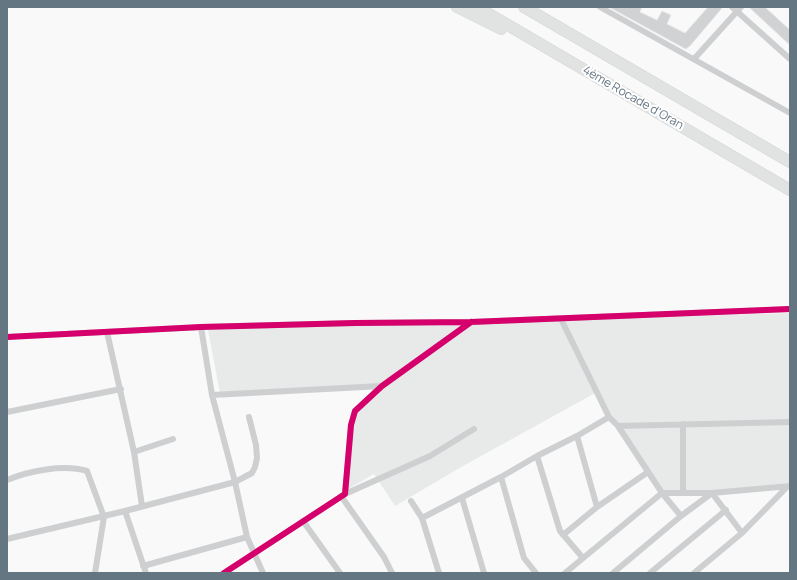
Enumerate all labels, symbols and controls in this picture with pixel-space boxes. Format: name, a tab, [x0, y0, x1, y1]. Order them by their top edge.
street label: 4ème Rocade d'Oran	[580, 63, 686, 133]

